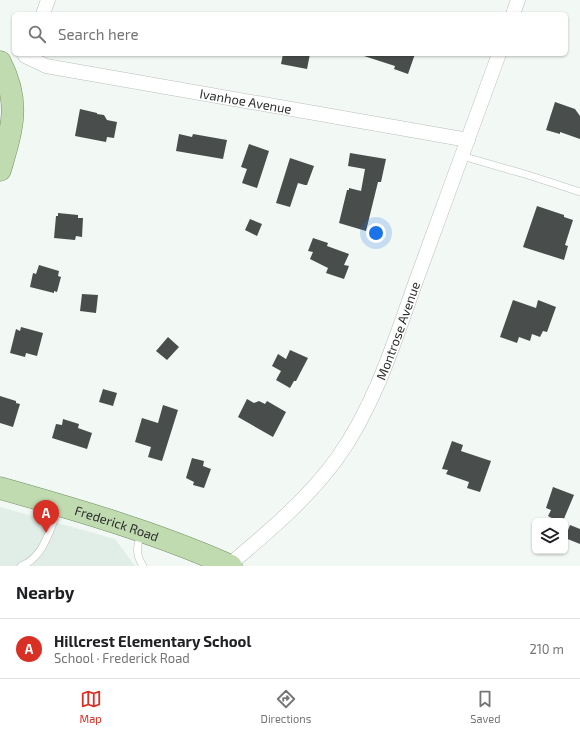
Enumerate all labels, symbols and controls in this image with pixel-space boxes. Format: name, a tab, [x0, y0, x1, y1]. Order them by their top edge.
search box	[12, 12, 568, 56]
icon: search	[26, 23, 48, 45]
text: Search here	[58, 25, 139, 43]
street label: Ivanhoe Avenue	[198, 85, 293, 117]
your location	[366, 223, 386, 243]
street label: Montrose Avenue	[372, 279, 423, 382]
pin: A	[33, 500, 59, 533]
street label: Frederick Road	[73, 502, 161, 545]
map controls	[532, 518, 568, 554]
button: layers	[532, 518, 568, 554]
text: Nearby	[16, 582, 74, 602]
text: Hillcrest Elementary School	[54, 632, 251, 650]
text: A	[25, 641, 33, 657]
text: 210 m	[529, 641, 564, 657]
text: School · Frederick Road	[54, 650, 190, 666]
tab: Map	[80, 688, 102, 725]
tab: Directions	[261, 688, 311, 725]
tab: Saved	[470, 688, 501, 725]

